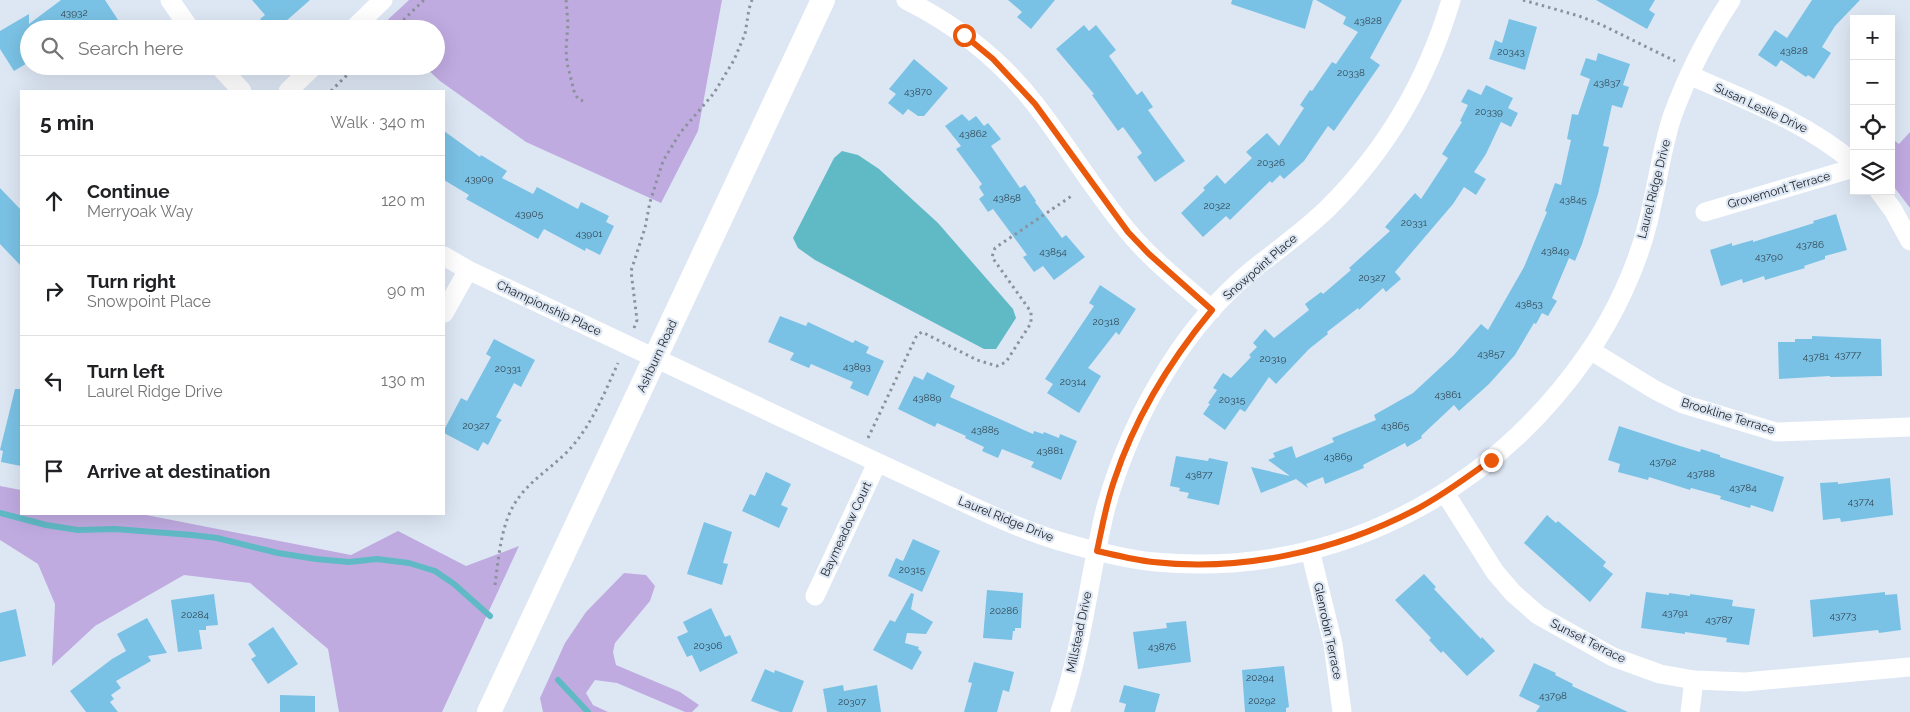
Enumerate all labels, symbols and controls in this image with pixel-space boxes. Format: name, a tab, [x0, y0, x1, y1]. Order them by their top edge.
house number: 43932	[60, 7, 88, 18]
house number: 43828	[1354, 15, 1382, 26]
map controls	[1850, 15, 1895, 195]
button: +	[1850, 15, 1895, 60]
search box	[20, 20, 445, 75]
route start	[953, 24, 976, 47]
icon: search	[38, 34, 66, 62]
text: Search here	[78, 37, 184, 59]
house number: 43828	[1780, 45, 1808, 56]
house number: 20343	[1497, 46, 1525, 57]
button: −	[1850, 60, 1895, 105]
house number: 20338	[1337, 67, 1365, 78]
house number: 43837	[1593, 77, 1621, 88]
street label: Susan Leslie Drive	[1712, 80, 1810, 136]
house number: 43870	[904, 86, 932, 97]
button: locate	[1850, 105, 1895, 150]
house number: 20339	[1475, 106, 1503, 117]
text: 5 min	[40, 110, 94, 135]
text: Walk · 340 m	[331, 113, 425, 132]
house number: 43862	[959, 128, 987, 139]
street label: Laurel Ridge Drive	[1635, 138, 1673, 240]
button: layers	[1850, 150, 1895, 195]
house number: 20326	[1257, 157, 1285, 168]
street label: Grovemont Terrace	[1726, 169, 1832, 211]
house number: 43909	[465, 173, 493, 184]
text: Continue	[87, 180, 170, 202]
icon: ahead	[40, 187, 68, 215]
text: 120 m	[381, 191, 425, 210]
house number: 43858	[993, 192, 1021, 203]
house number: 43845	[1559, 194, 1587, 205]
house number: 20322	[1203, 200, 1231, 211]
text: Merryoak Way	[87, 202, 193, 221]
house number: 43905	[515, 208, 544, 219]
house number: 20331	[1401, 217, 1428, 228]
house number: 43901	[575, 228, 603, 239]
street label: Snowpoint Place	[1220, 231, 1300, 303]
house number: 43786	[1796, 239, 1824, 250]
house number: 43849	[1541, 245, 1569, 256]
house number: 43854	[1039, 246, 1067, 257]
house number: 43790	[1755, 251, 1783, 262]
text: Turn right	[87, 270, 176, 292]
house number: 20327	[1358, 272, 1386, 283]
icon: right	[40, 277, 68, 305]
street label: Championship Place	[495, 278, 603, 338]
text: 90 m	[387, 281, 425, 300]
text: Snowpoint Place	[87, 292, 211, 311]
house number: 43853	[1515, 298, 1543, 309]
house number: 20318	[1093, 316, 1120, 327]
street label: Ashburn Road	[634, 318, 680, 394]
house number: 43857	[1477, 348, 1505, 359]
house number: 43777	[1835, 349, 1862, 360]
house number: 43781	[1803, 351, 1830, 362]
house number: 20319	[1260, 353, 1287, 364]
text: Turn left	[87, 360, 164, 382]
house number: 43893	[843, 361, 871, 372]
house number: 20331	[495, 363, 522, 374]
icon: left	[40, 367, 68, 395]
text: 130 m	[381, 371, 425, 390]
house number: 20314	[1060, 376, 1087, 387]
text: Laurel Ridge Drive	[87, 382, 223, 401]
house number: 43861	[1434, 389, 1462, 400]
house number: 43889	[913, 392, 941, 403]
house number: 20315	[1219, 394, 1246, 405]
street label: Brookline Terrace	[1680, 395, 1776, 437]
house number: 20327	[462, 420, 490, 431]
house number: 43865	[1381, 420, 1410, 431]
house number: 43885	[971, 424, 1000, 435]
house number: 43881	[1037, 445, 1064, 456]
route end	[1480, 449, 1503, 472]
house number: 43869	[1324, 451, 1352, 462]
house number: 43792	[1649, 456, 1677, 467]
icon: arrive	[40, 457, 68, 485]
text: Arrive at destination	[87, 460, 271, 482]
house number: 43788	[1687, 468, 1715, 479]
house number: 43877	[1185, 469, 1213, 480]
street label: Baymeadow Court	[818, 479, 874, 579]
house number: 43784	[1729, 482, 1757, 493]
street label: Laurel Ridge Drive	[956, 493, 1056, 545]
house number: 43774	[1848, 496, 1875, 507]
house number: 20315	[899, 564, 926, 575]
street label: Glenrobin Terrace	[1311, 581, 1345, 681]
street label: Millstead Drive	[1064, 590, 1094, 674]
house number: 20286	[990, 605, 1018, 616]
house number: 43791	[1662, 607, 1689, 618]
house number: 20284	[181, 609, 210, 620]
house number: 43773	[1830, 610, 1856, 621]
house number: 43787	[1705, 614, 1733, 625]
street label: Sunset Terrace	[1548, 616, 1628, 666]
house number: 20306	[694, 640, 722, 651]
house number: 43876	[1148, 641, 1176, 652]
house number: 20294	[1246, 672, 1274, 683]
house number: 43798	[1539, 690, 1567, 701]
house number: 20292	[1248, 695, 1276, 706]
house number: 20307	[838, 696, 867, 707]

